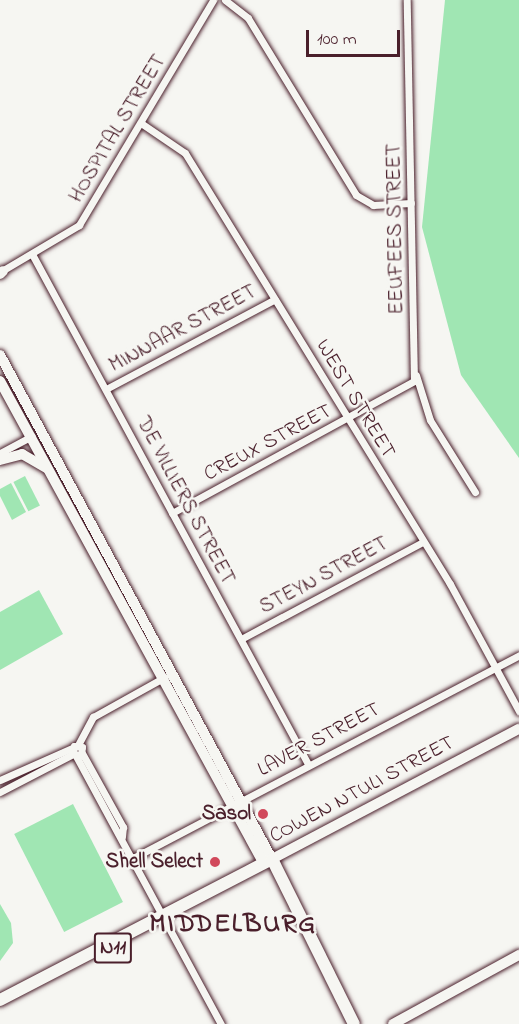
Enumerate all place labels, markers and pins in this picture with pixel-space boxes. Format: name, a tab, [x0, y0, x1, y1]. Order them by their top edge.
place label: Sasol	[202, 801, 251, 827]
marker: Sasol	[256, 807, 270, 821]
place label: Shell Select	[106, 849, 203, 875]
marker: Shell Select	[208, 855, 222, 869]

